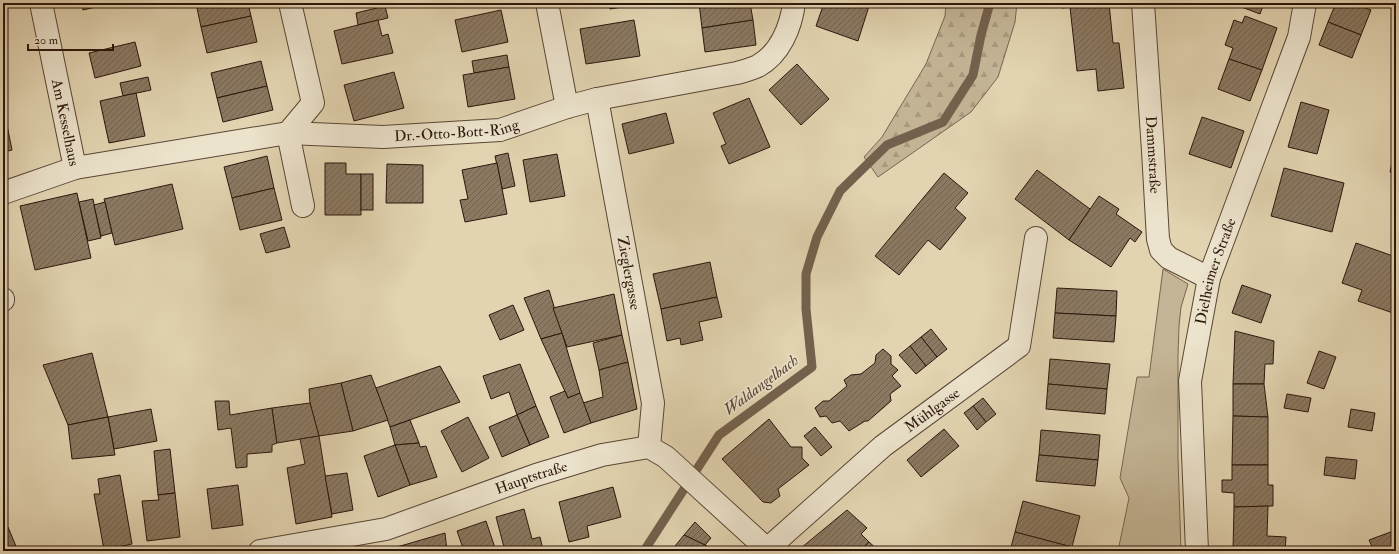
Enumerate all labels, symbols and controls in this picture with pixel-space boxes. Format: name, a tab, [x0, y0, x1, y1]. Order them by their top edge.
scale bar	[28, 26, 113, 52]
text: 20 m	[34, 33, 59, 48]
street label: Am Kesselhaus	[47, 76, 84, 168]
street label: Dr.-Otto-Bott-Ring	[394, 115, 522, 146]
street label: Dammstraße	[1141, 115, 1165, 194]
street label: Dielheimer Straße	[1191, 215, 1240, 326]
street label: Zieglergasse	[613, 235, 645, 311]
water label: Waldangelbach	[719, 350, 803, 420]
street label: Mühlgasse	[901, 383, 964, 436]
street label: Hauptstraße	[493, 457, 569, 498]

